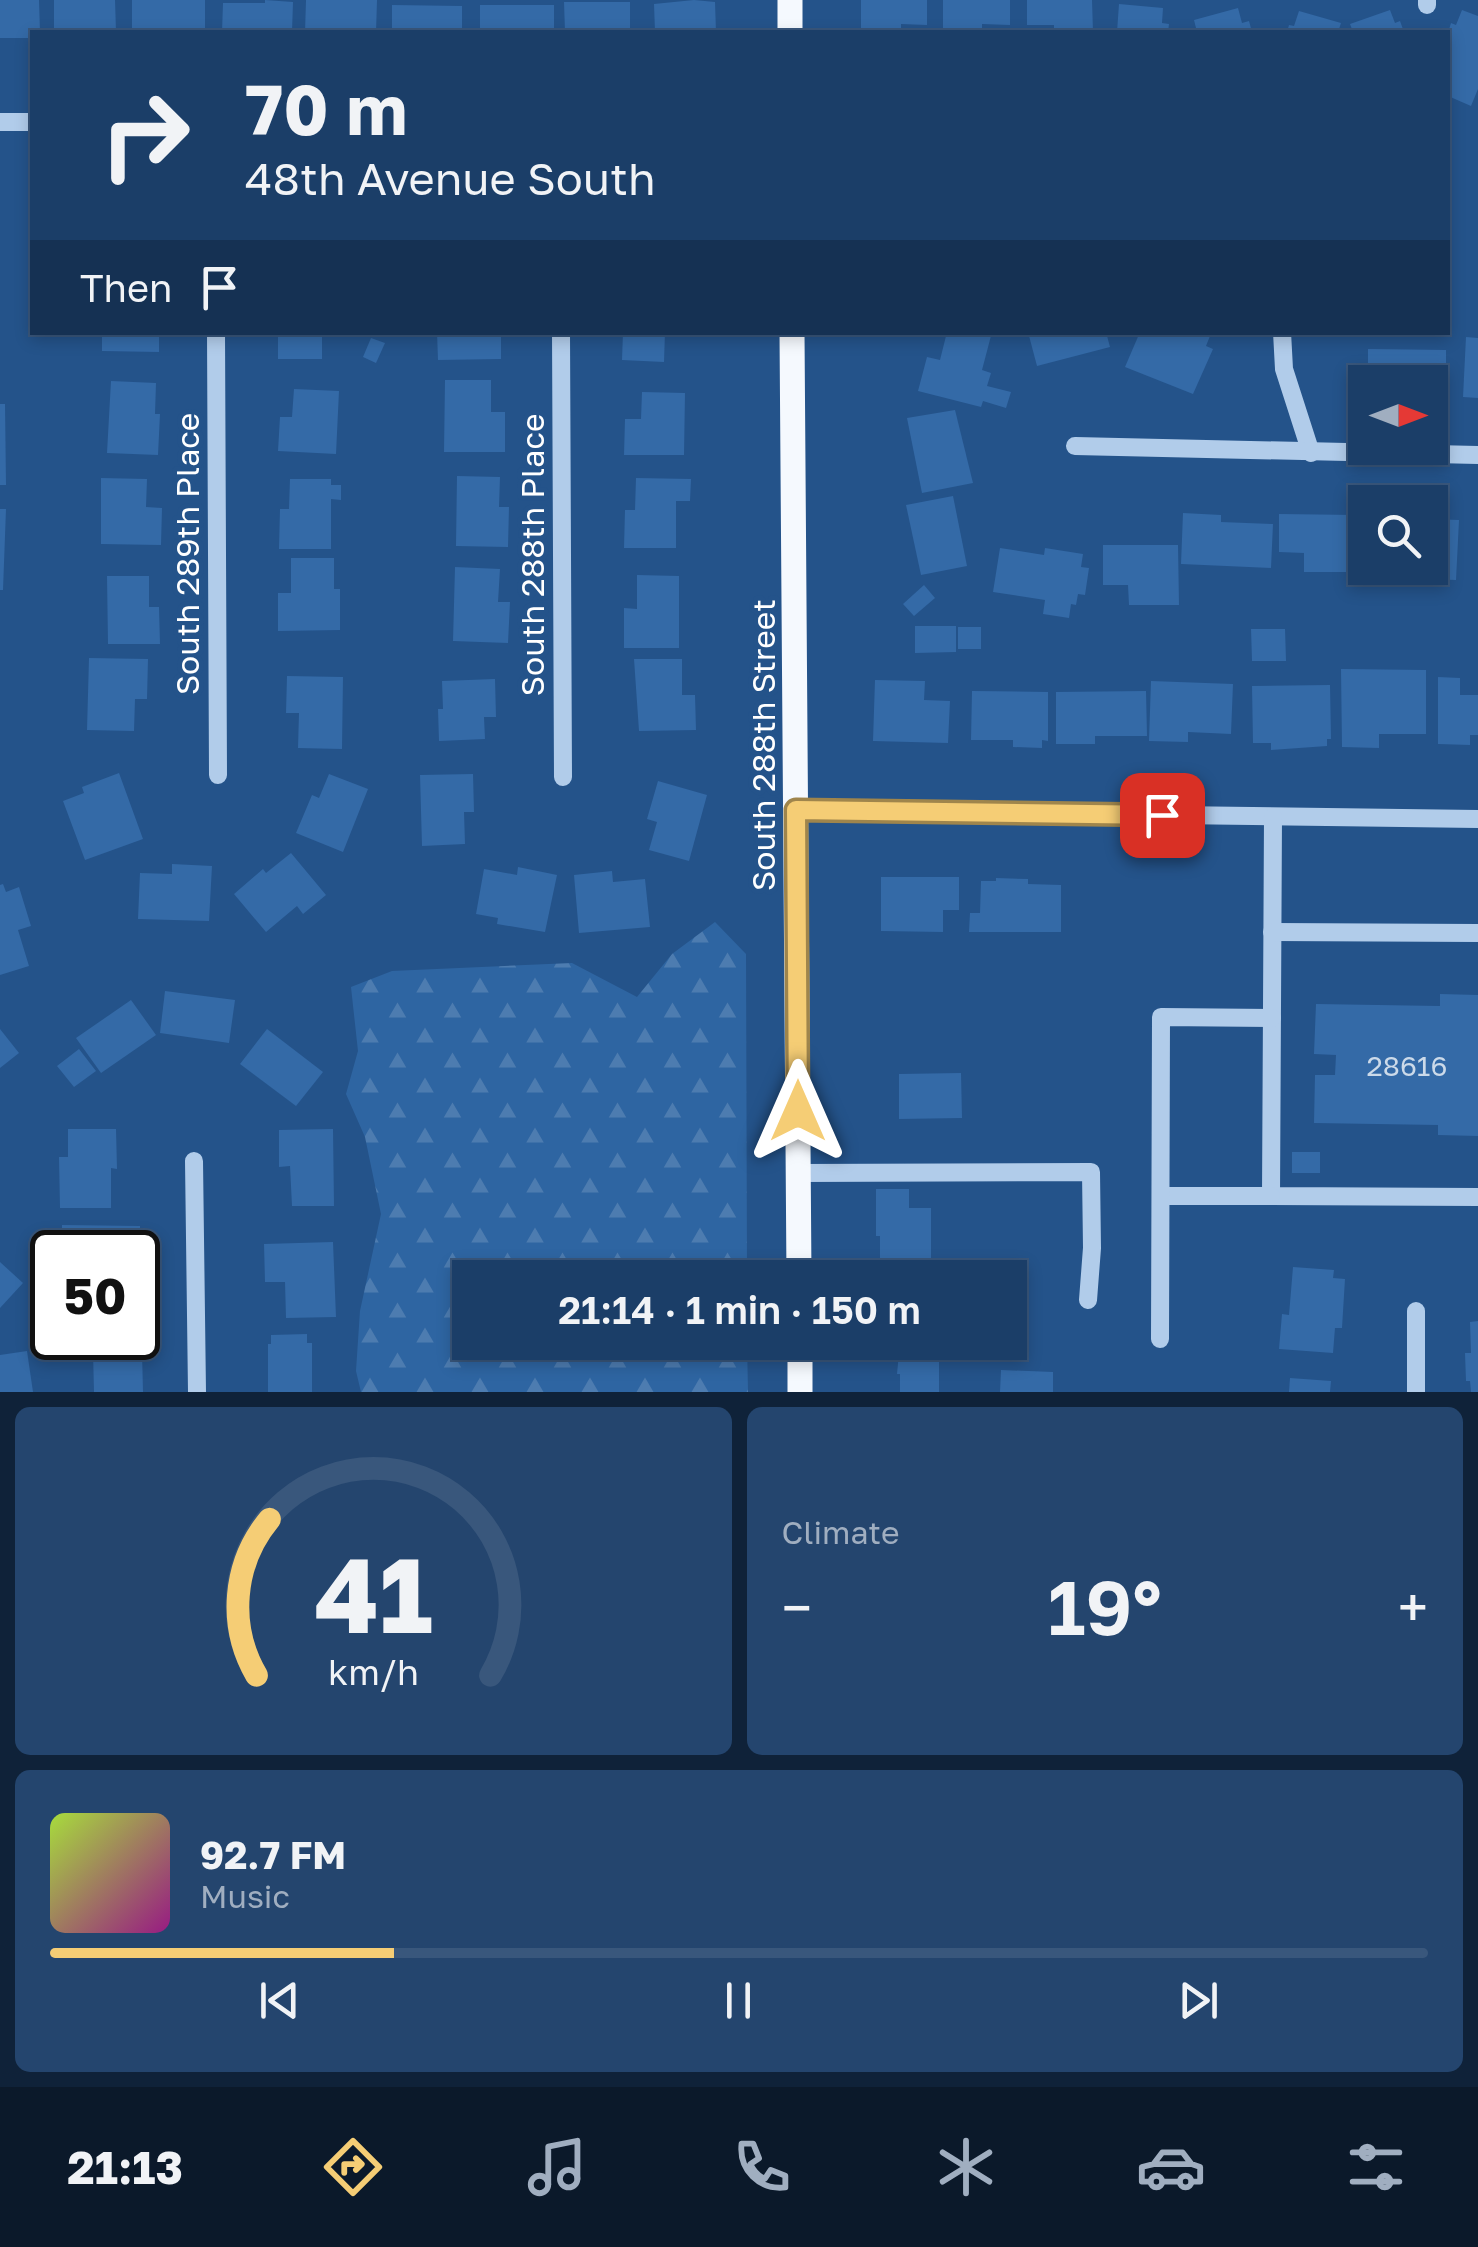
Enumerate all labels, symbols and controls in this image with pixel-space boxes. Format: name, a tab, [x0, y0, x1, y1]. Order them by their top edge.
text: 70 m	[245, 66, 407, 150]
icon: right	[80, 70, 210, 200]
text: 48th Avenue South	[245, 151, 656, 205]
icon: arrive	[192, 260, 247, 315]
text: Then	[80, 265, 172, 310]
north arrow	[1348, 365, 1448, 465]
map controls	[1348, 365, 1448, 585]
street label: South 289th Place	[168, 413, 206, 695]
street label: South 288th Place	[513, 414, 551, 696]
button: search	[1348, 485, 1448, 585]
street label: South 288th Street	[744, 599, 782, 891]
pin	[1120, 773, 1205, 858]
icon: arrive	[1135, 788, 1190, 843]
house number: 28616	[1367, 1049, 1447, 1082]
position arrow	[746, 1059, 850, 1163]
speed limit sign: 50	[30, 1230, 160, 1360]
text: 21:14 · 1 min · 150 m	[558, 1287, 921, 1332]
text: Climate	[782, 1513, 900, 1551]
text: 41	[314, 1531, 433, 1656]
text: 19°	[1048, 1561, 1162, 1652]
text: −	[782, 1574, 812, 1640]
text: +	[1398, 1574, 1428, 1640]
text: km/h	[328, 1650, 419, 1693]
text: 92.7 FM	[200, 1832, 346, 1877]
text: Music	[200, 1877, 290, 1915]
icon: previous	[252, 1973, 307, 2028]
icon: pause	[711, 1973, 766, 2028]
icon: next	[1171, 1973, 1226, 2028]
icon: directions	[318, 2132, 388, 2202]
icon: music	[522, 2132, 592, 2202]
icon: phone	[727, 2132, 797, 2202]
icon: climate	[931, 2132, 1001, 2202]
icon: car	[1136, 2132, 1206, 2202]
icon: filters	[1341, 2132, 1411, 2202]
text: 21:13	[67, 2140, 183, 2194]

